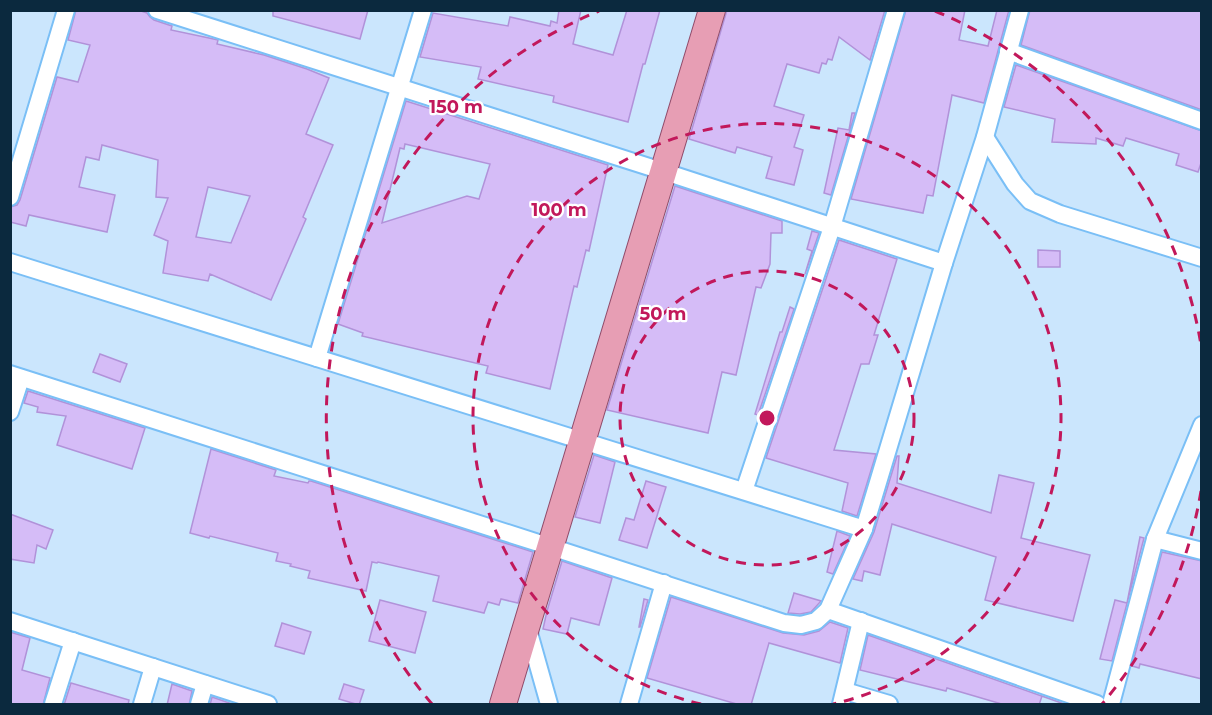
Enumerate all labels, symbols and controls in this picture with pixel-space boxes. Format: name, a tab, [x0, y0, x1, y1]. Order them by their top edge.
text: 150 m	[429, 96, 483, 118]
text: 100 m	[531, 199, 587, 221]
text: 50 m	[640, 303, 686, 325]
centre of rings	[757, 408, 777, 428]

